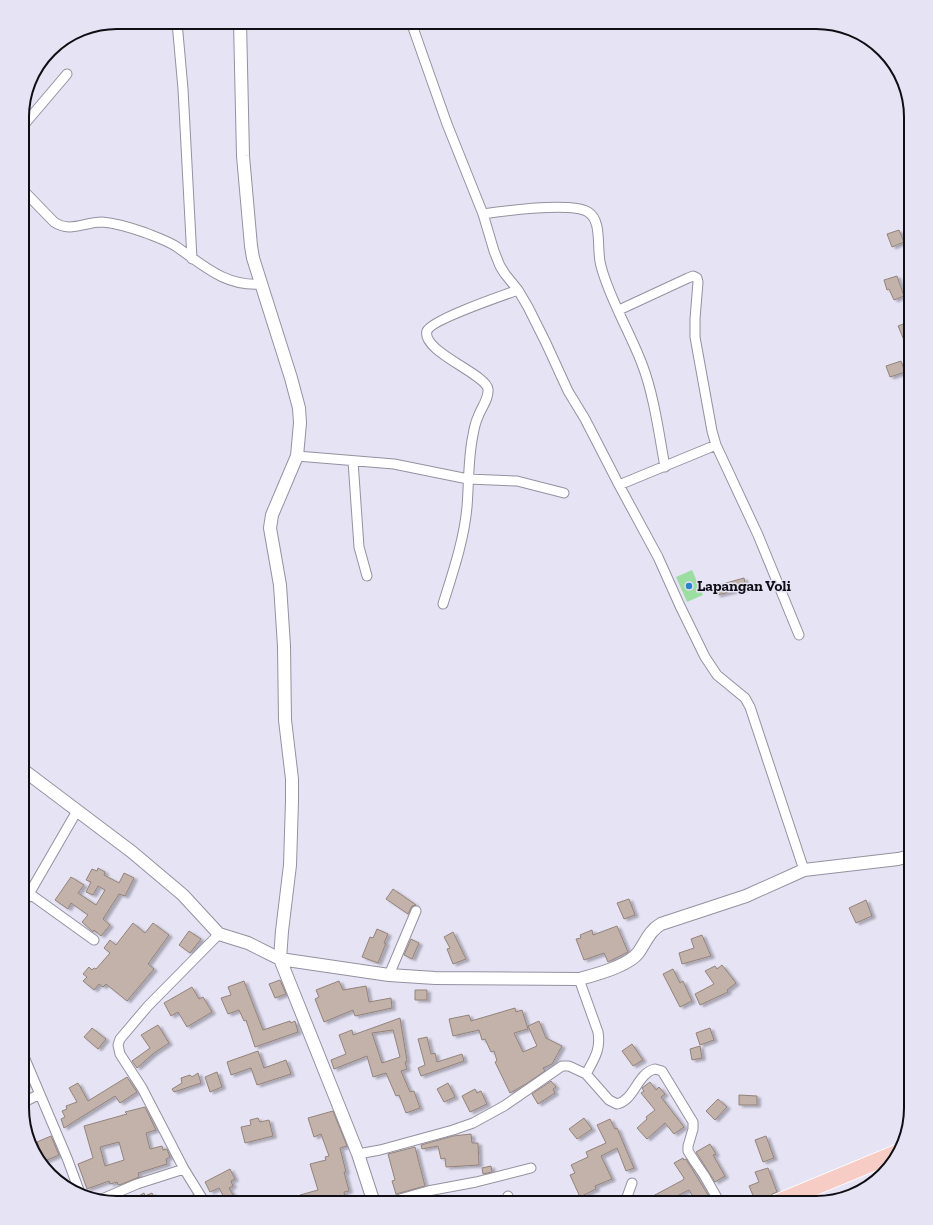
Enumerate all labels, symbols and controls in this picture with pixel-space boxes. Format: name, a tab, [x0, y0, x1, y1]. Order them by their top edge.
place label: Lapangan Voli	[697, 577, 792, 595]
marker: Lapangan Voli	[684, 581, 694, 591]

